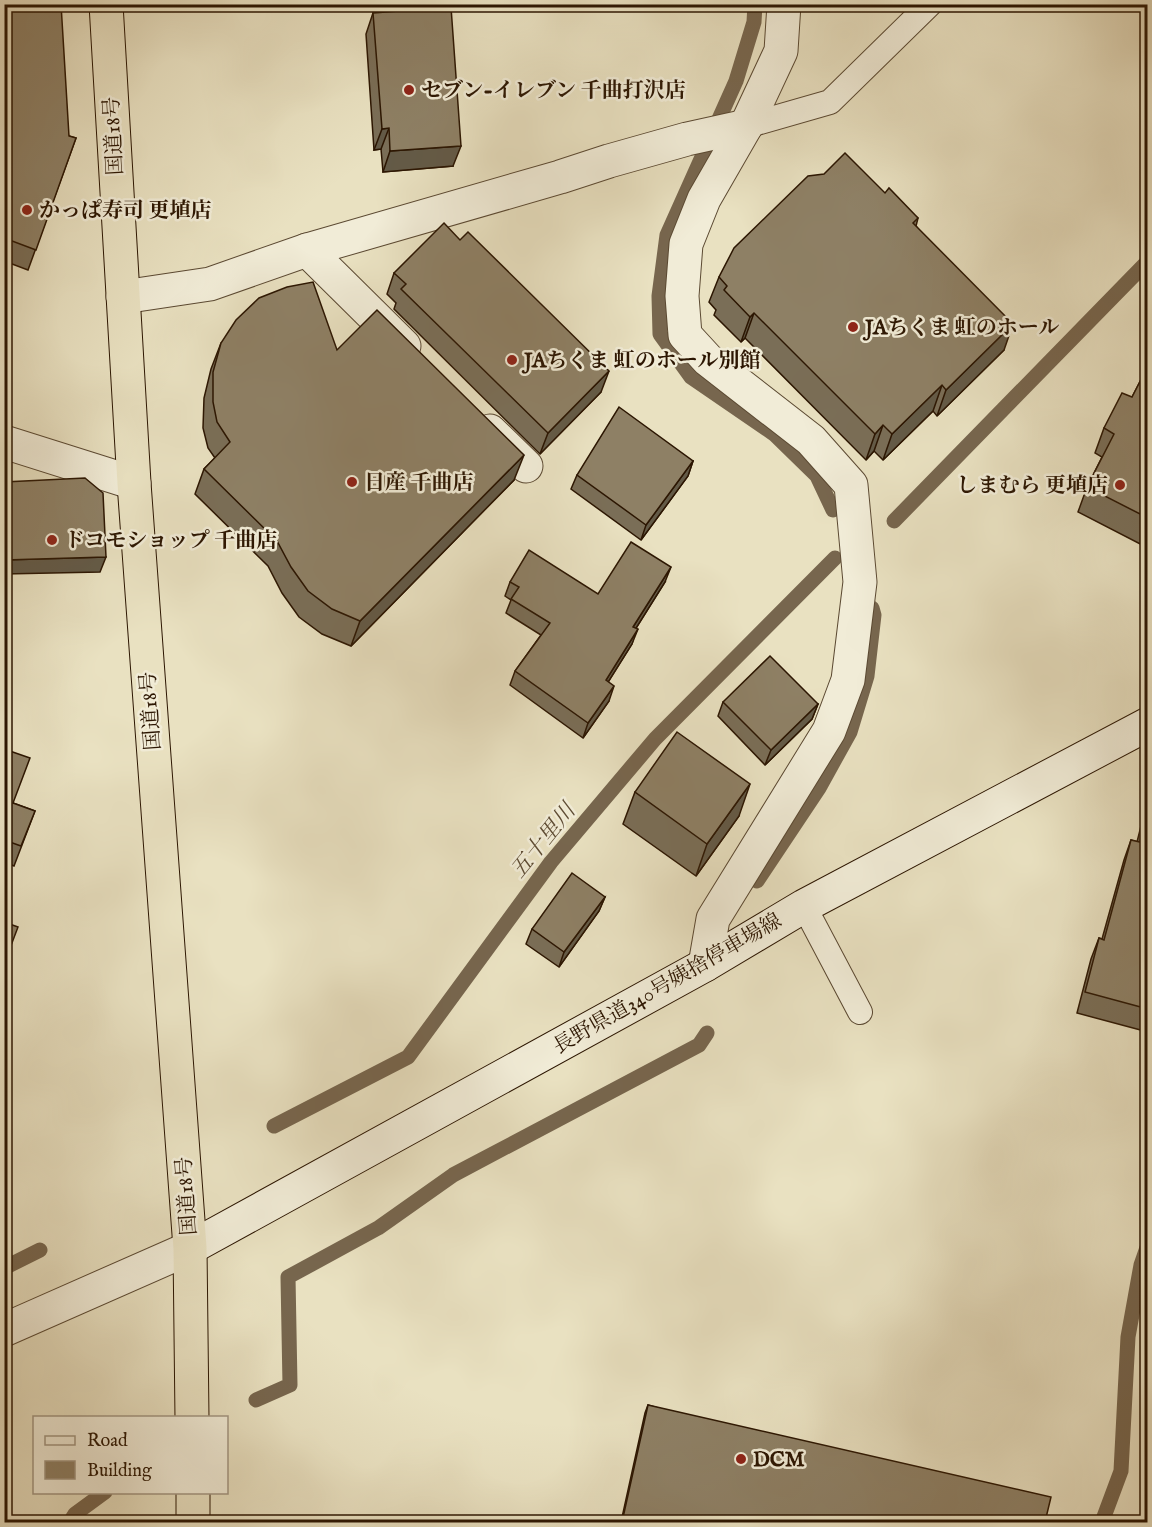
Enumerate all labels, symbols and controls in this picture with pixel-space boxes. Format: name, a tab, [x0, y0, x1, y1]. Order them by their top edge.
place label: セブン-イレブン 千曲打沢店	[421, 78, 686, 105]
marker: セブン-イレブン 千曲打沢店	[402, 83, 416, 97]
street label: 国道18号	[99, 96, 130, 176]
place label: かっぱ寿司 更埴店	[39, 198, 212, 225]
marker: かっぱ寿司 更埴店	[20, 203, 34, 217]
place label: JAちくま 虹のホール	[862, 315, 1059, 342]
marker: JAちくま 虹のホール	[846, 320, 860, 334]
place label: JAちくま 虹のホール別館	[521, 348, 760, 375]
marker: JAちくま 虹のホール別館	[505, 353, 519, 367]
place label: 日産 千曲店	[364, 470, 474, 497]
place label: しまむら 更埴店	[956, 473, 1108, 500]
marker: 日産 千曲店	[345, 475, 359, 489]
marker: しまむら 更埴店	[1113, 478, 1127, 492]
place label: ドコモショップ 千曲店	[64, 528, 277, 555]
marker: ドコモショップ 千曲店	[45, 533, 59, 547]
street label: 国道18号	[135, 671, 168, 751]
water label: 五十里川	[505, 797, 583, 884]
street label: 長野県道340号姨捨停車場線	[549, 908, 787, 1061]
street label: 国道18号	[171, 1156, 204, 1236]
legend	[33, 1416, 228, 1494]
text: Road	[87, 1430, 128, 1453]
place label: DCM	[753, 1447, 805, 1474]
marker: DCM	[734, 1452, 748, 1466]
text: Building	[87, 1460, 152, 1483]

